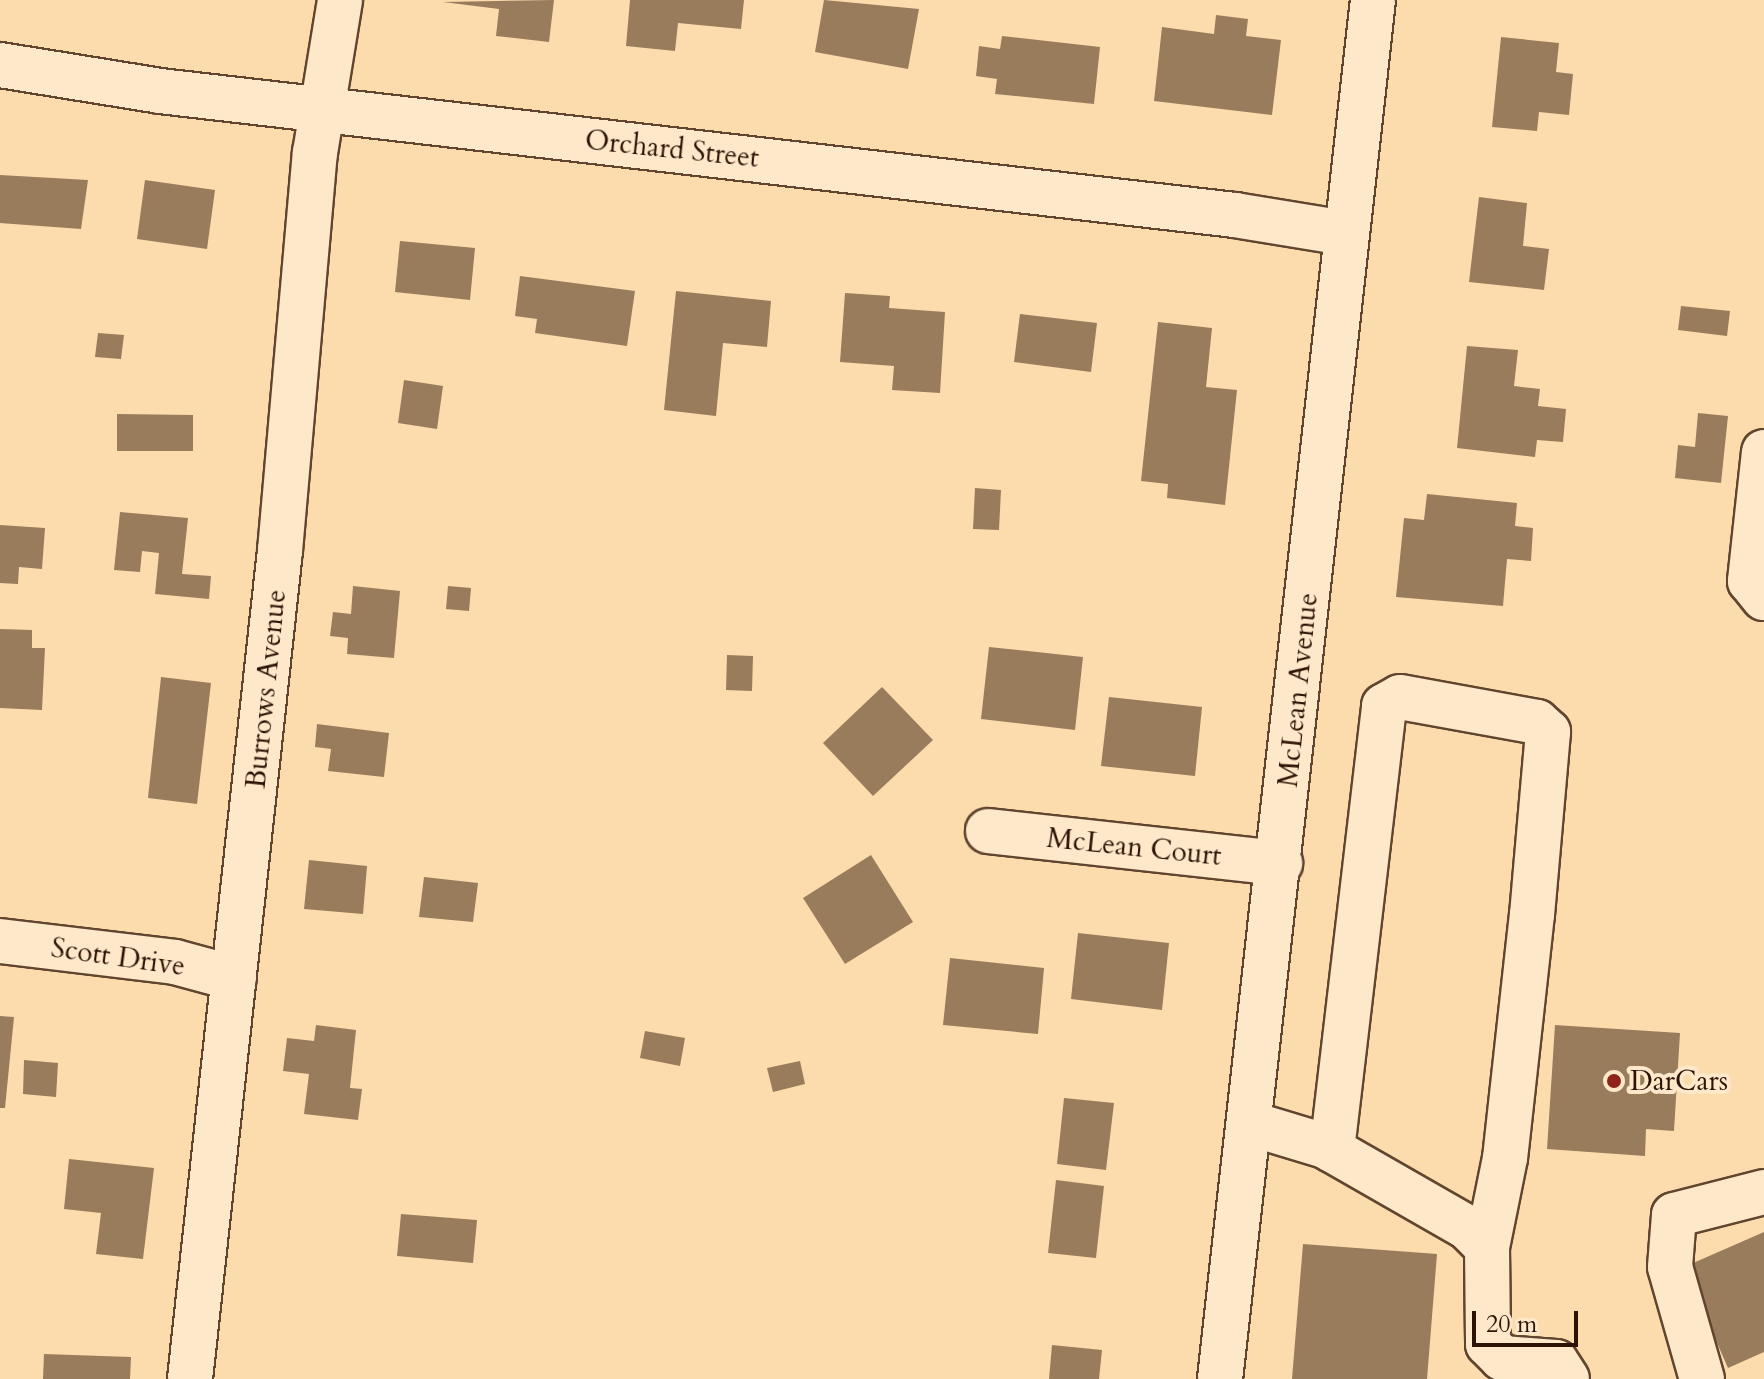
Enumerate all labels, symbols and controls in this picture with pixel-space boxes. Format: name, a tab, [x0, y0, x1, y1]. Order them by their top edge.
street label: Orchard Street	[583, 123, 761, 175]
street label: Burrows Avenue	[239, 588, 293, 790]
street label: McLean Avenue	[1271, 591, 1325, 789]
street label: McLean Court	[1045, 821, 1223, 873]
street label: Scott Drive	[49, 931, 187, 983]
place label: DarCars	[1630, 1064, 1728, 1098]
marker: DarCars	[1605, 1072, 1623, 1090]
scale bar	[1476, 1295, 1582, 1345]
text: 20 m	[1486, 1308, 1537, 1341]

